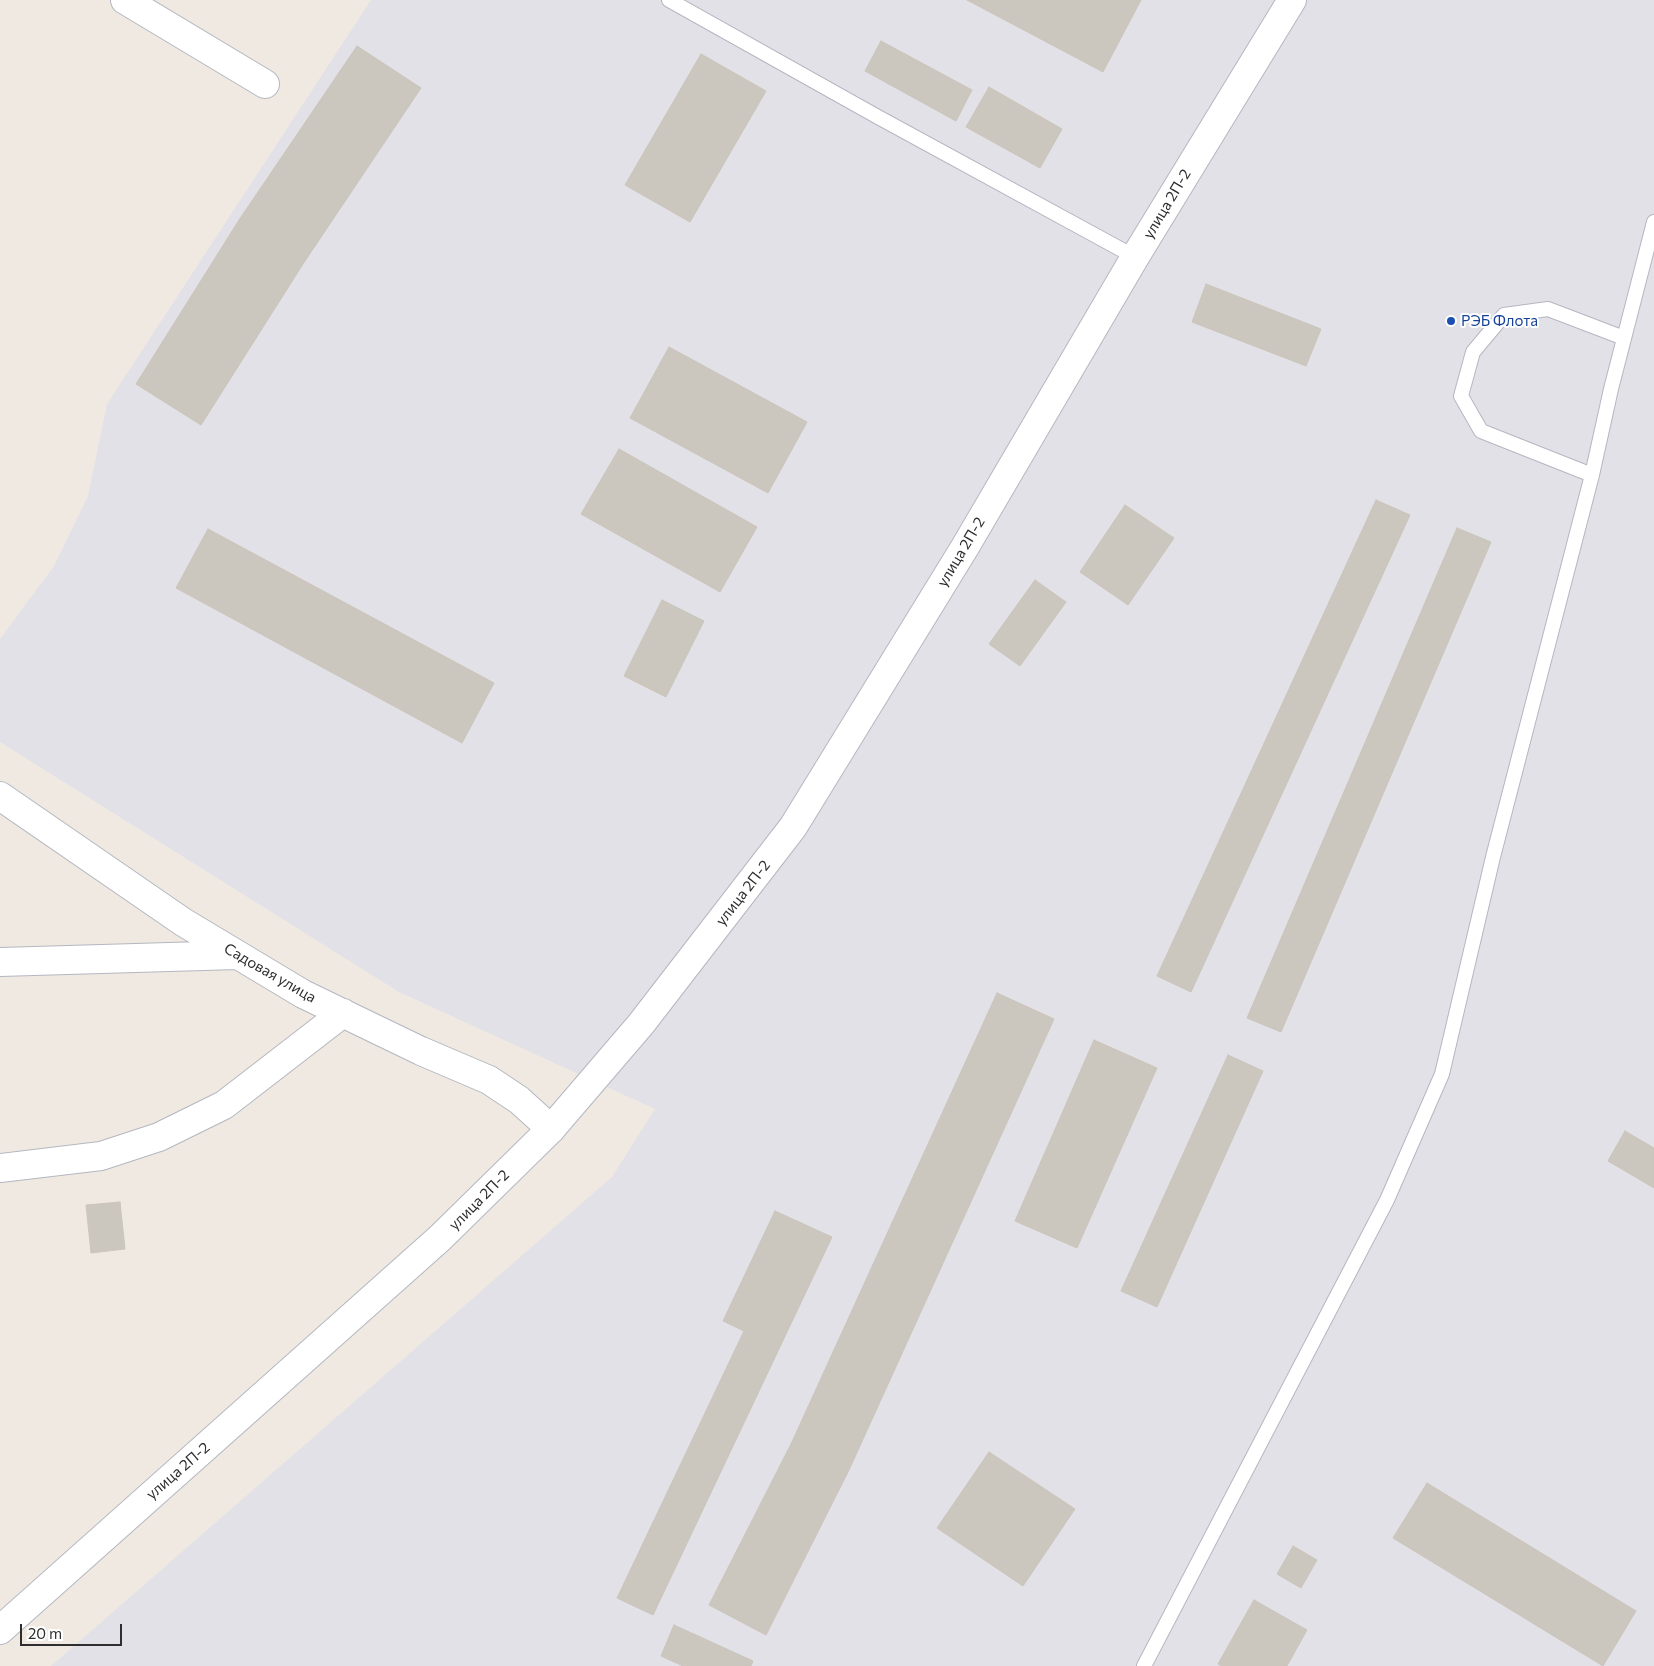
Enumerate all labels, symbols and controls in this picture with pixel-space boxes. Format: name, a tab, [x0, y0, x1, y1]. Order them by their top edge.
street label: улица 2П-2	[1139, 166, 1195, 242]
place label: РЭБ Флота	[1461, 312, 1538, 330]
marker: РЭБ Флота	[1445, 315, 1457, 327]
street label: улица 2П-2	[933, 514, 989, 590]
street label: улица 2П-2	[712, 857, 774, 929]
street label: Садовая улица	[221, 939, 319, 1007]
street label: улица 2П-2	[445, 1166, 513, 1234]
street label: улица 2П-2	[143, 1439, 213, 1503]
scale bar	[22, 1614, 125, 1646]
text: 20 m	[28, 1624, 62, 1642]

